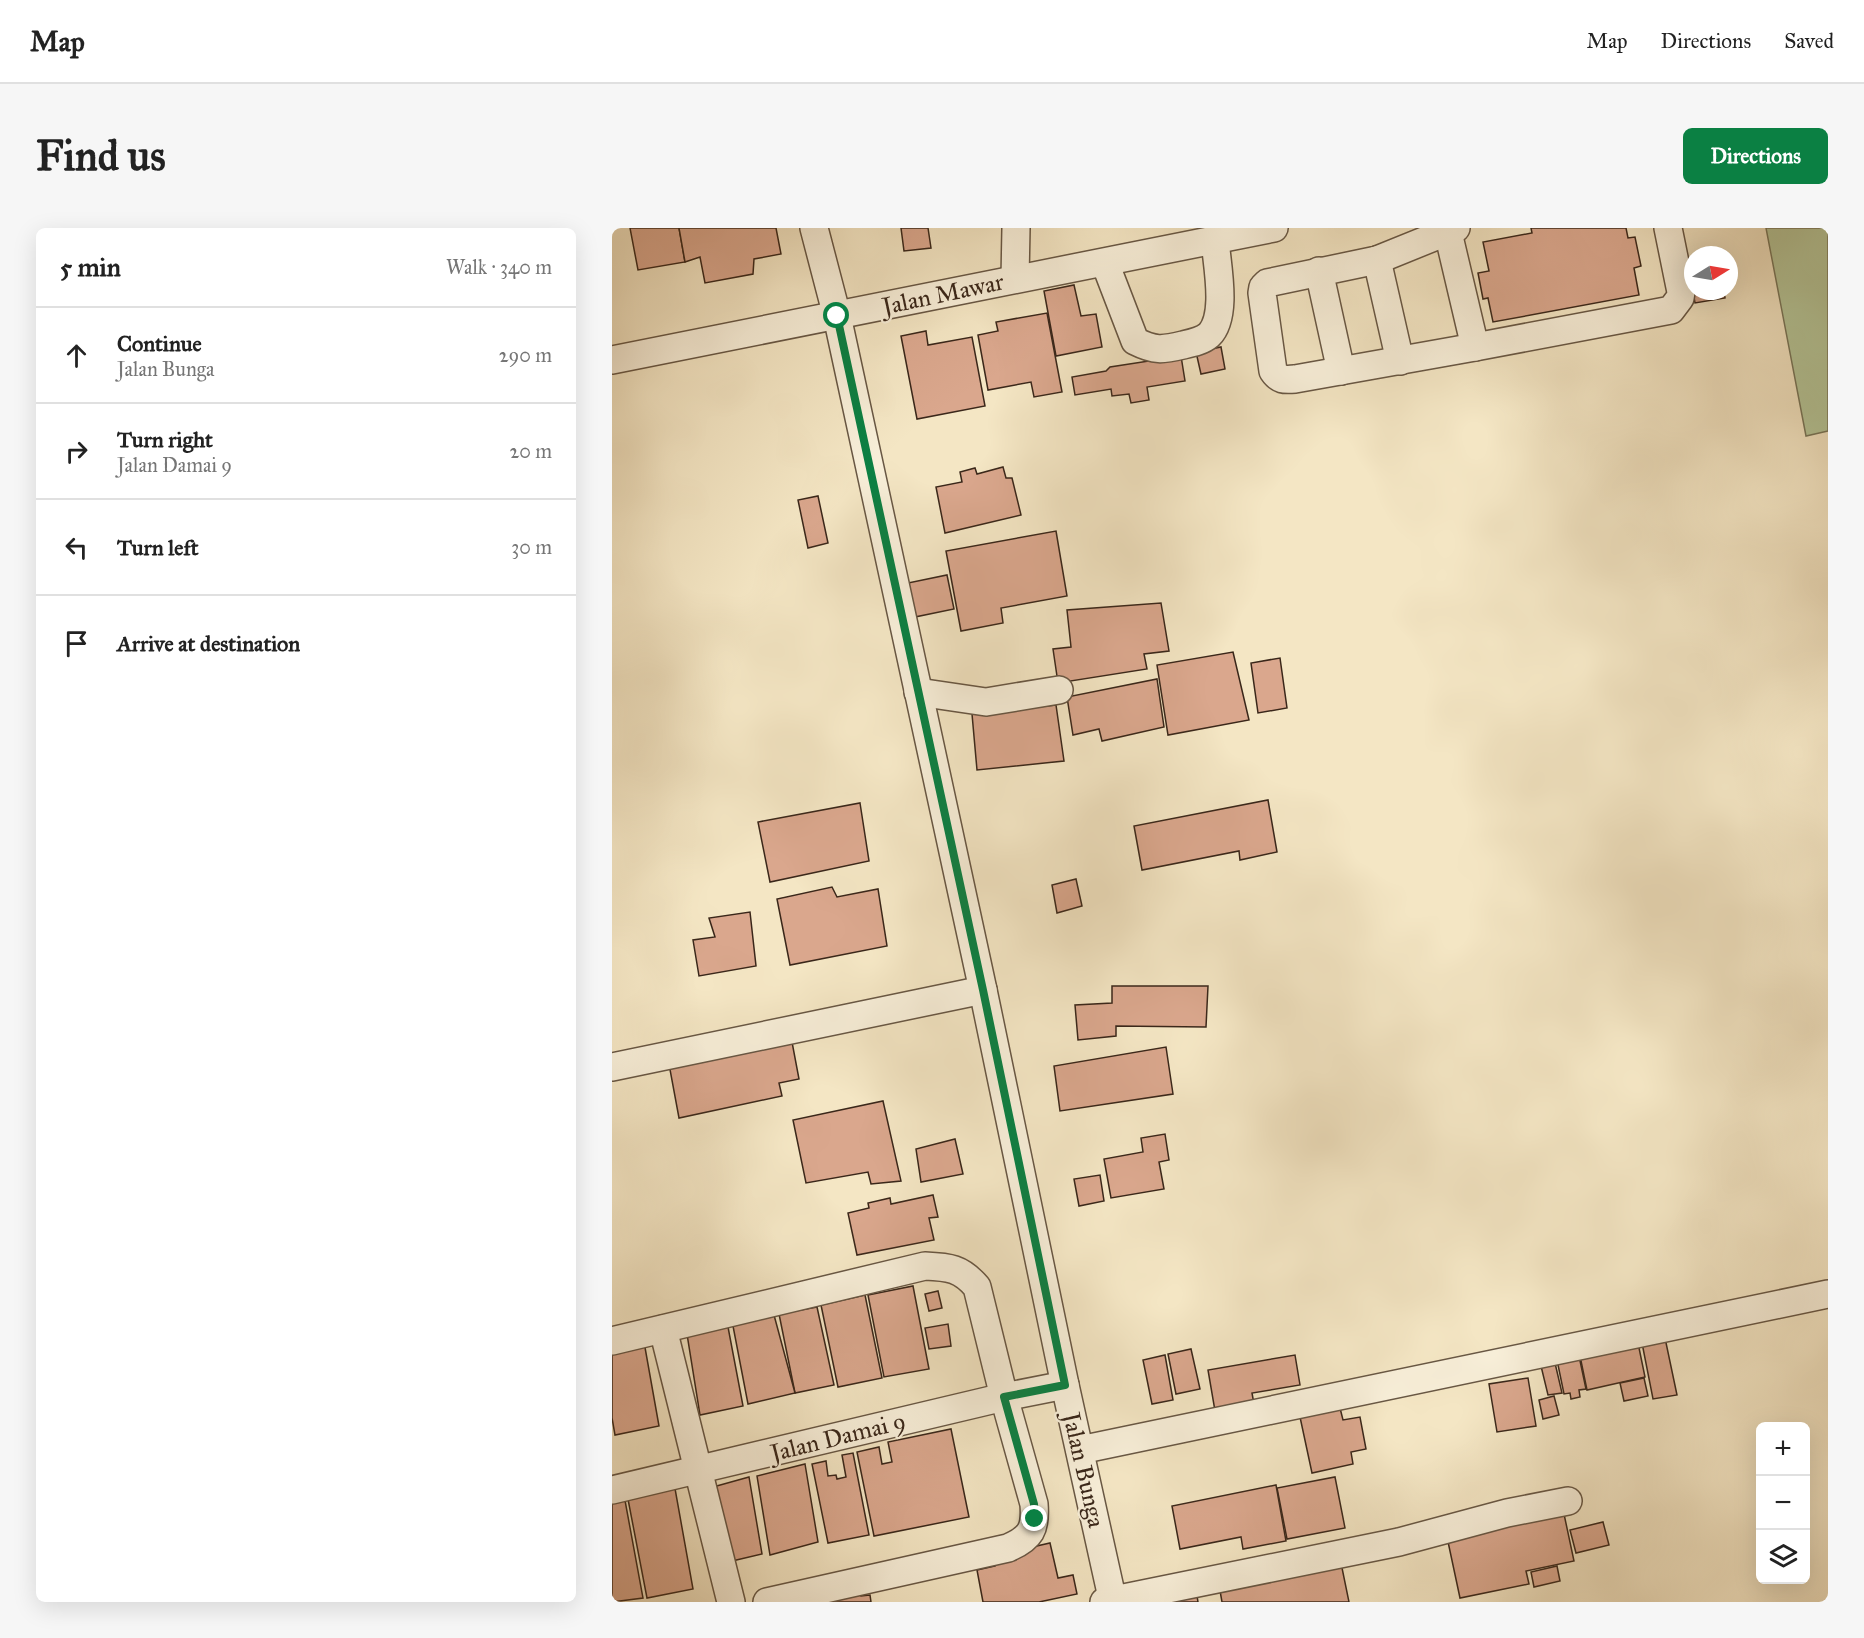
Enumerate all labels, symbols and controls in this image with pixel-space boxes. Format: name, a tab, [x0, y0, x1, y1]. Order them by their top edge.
text: Map	[30, 24, 85, 59]
text: Map	[1587, 28, 1628, 54]
text: Directions	[1661, 28, 1751, 54]
text: Saved	[1784, 28, 1834, 54]
button: Directions	[1683, 128, 1828, 184]
text: Find us	[36, 130, 166, 182]
north arrow	[1684, 246, 1738, 300]
text: 5 min	[60, 251, 121, 283]
text: Walk · 340 m	[446, 255, 552, 279]
street label: Jalan Mawar	[877, 266, 1007, 322]
route start	[823, 302, 849, 328]
text: Continue	[117, 330, 202, 357]
icon: ahead	[60, 339, 93, 372]
text: 290 m	[499, 343, 552, 367]
text: Jalan Bunga	[117, 357, 215, 381]
text: Turn right	[117, 426, 213, 453]
icon: right	[60, 435, 93, 468]
text: 20 m	[509, 439, 552, 463]
text: Jalan Damai 9	[117, 453, 232, 477]
icon: left	[60, 531, 93, 564]
text: Turn left	[117, 534, 199, 561]
text: 30 m	[511, 535, 552, 559]
icon: arrive	[60, 627, 93, 660]
text: Arrive at destination	[117, 630, 300, 657]
street label: Jalan Damai 9	[764, 1406, 909, 1469]
street label: Jalan Bunga	[1056, 1407, 1112, 1531]
map controls	[1756, 1422, 1810, 1584]
button: +	[1756, 1422, 1810, 1476]
button: −	[1756, 1476, 1810, 1530]
route end	[1021, 1505, 1047, 1531]
button: layers	[1756, 1530, 1810, 1584]

